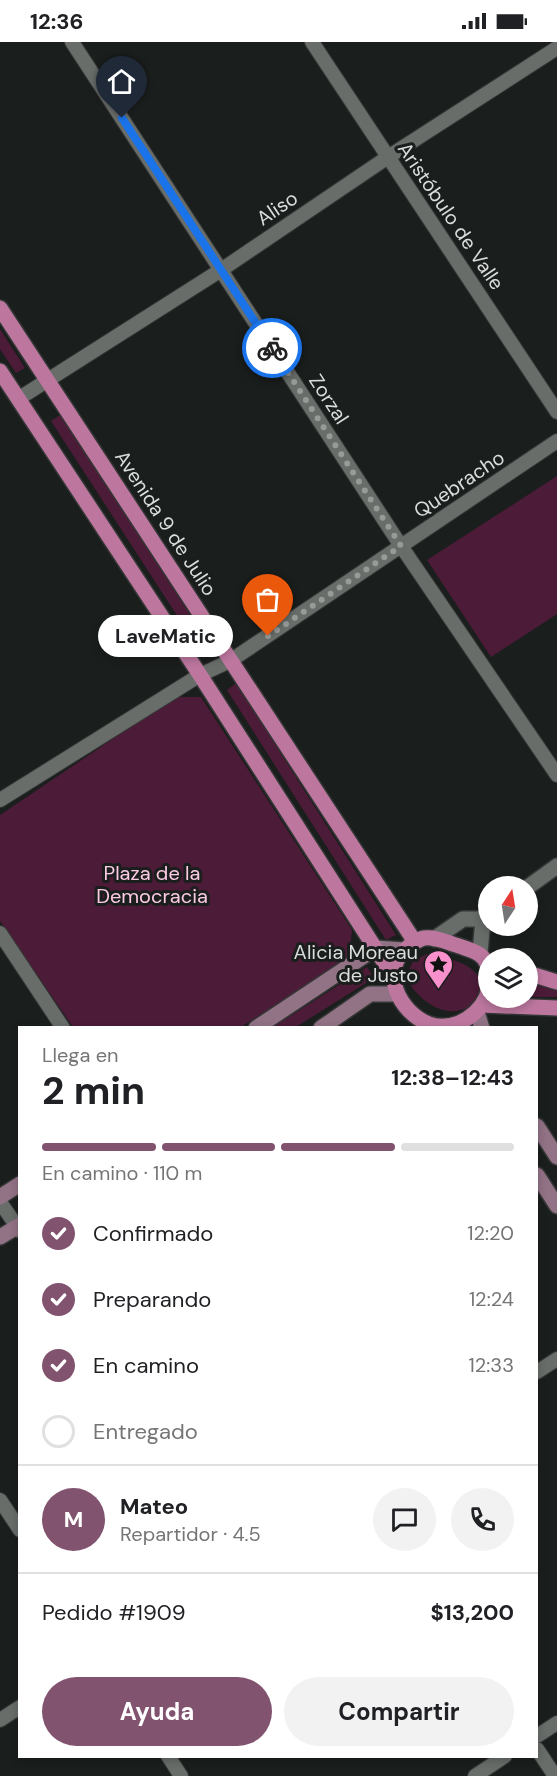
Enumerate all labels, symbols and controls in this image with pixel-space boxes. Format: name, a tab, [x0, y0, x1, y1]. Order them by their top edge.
text: 12:36	[30, 7, 84, 36]
pin	[96, 56, 147, 118]
icon: home	[105, 65, 138, 98]
street label: Aristóbulo de Valle	[392, 137, 510, 295]
street label: Aliso	[251, 185, 303, 231]
courier	[242, 318, 302, 378]
icon: bike	[256, 332, 289, 365]
street label: Zorzal	[303, 369, 355, 429]
street label: Quebracho	[409, 444, 509, 524]
street label: Avenida 9 de Julio	[109, 445, 223, 601]
pin	[242, 574, 293, 636]
icon: bag	[251, 583, 284, 616]
callout: LaveMatic	[97, 615, 232, 657]
text: LaveMatic	[115, 623, 216, 649]
park label: Plaza de la Democracia	[96, 860, 208, 909]
north arrow	[478, 876, 538, 936]
map controls	[478, 876, 538, 1008]
place label: Alicia Moreau de Justo	[294, 939, 418, 988]
place icon: Alicia Moreau de Justo	[423, 948, 455, 990]
button: layers	[478, 948, 538, 1008]
text: Llega en	[42, 1042, 119, 1068]
text: 12:38–12:43	[391, 1063, 514, 1092]
text: 2 min	[42, 1065, 145, 1116]
text: En camino · 110 m	[42, 1160, 202, 1186]
icon: check	[42, 1217, 75, 1250]
text: Confirmado	[93, 1219, 213, 1248]
text: 12:20	[467, 1220, 514, 1246]
icon: check	[42, 1283, 75, 1316]
text: Preparando	[93, 1285, 211, 1314]
text: 12:24	[469, 1286, 514, 1312]
icon: check	[42, 1349, 75, 1382]
text: En camino	[93, 1351, 199, 1380]
text: 12:33	[469, 1352, 514, 1378]
text: Entregado	[93, 1417, 198, 1446]
button: chat	[373, 1488, 436, 1551]
button: phone	[451, 1488, 514, 1551]
text: Mateo	[120, 1492, 188, 1521]
text: M	[64, 1505, 83, 1534]
text: Repartidor · 4.5	[120, 1521, 261, 1547]
text: Pedido #1909	[42, 1598, 186, 1627]
text: $13,200	[430, 1598, 514, 1627]
button: Ayuda	[42, 1677, 272, 1746]
button: Compartir	[284, 1677, 514, 1746]

